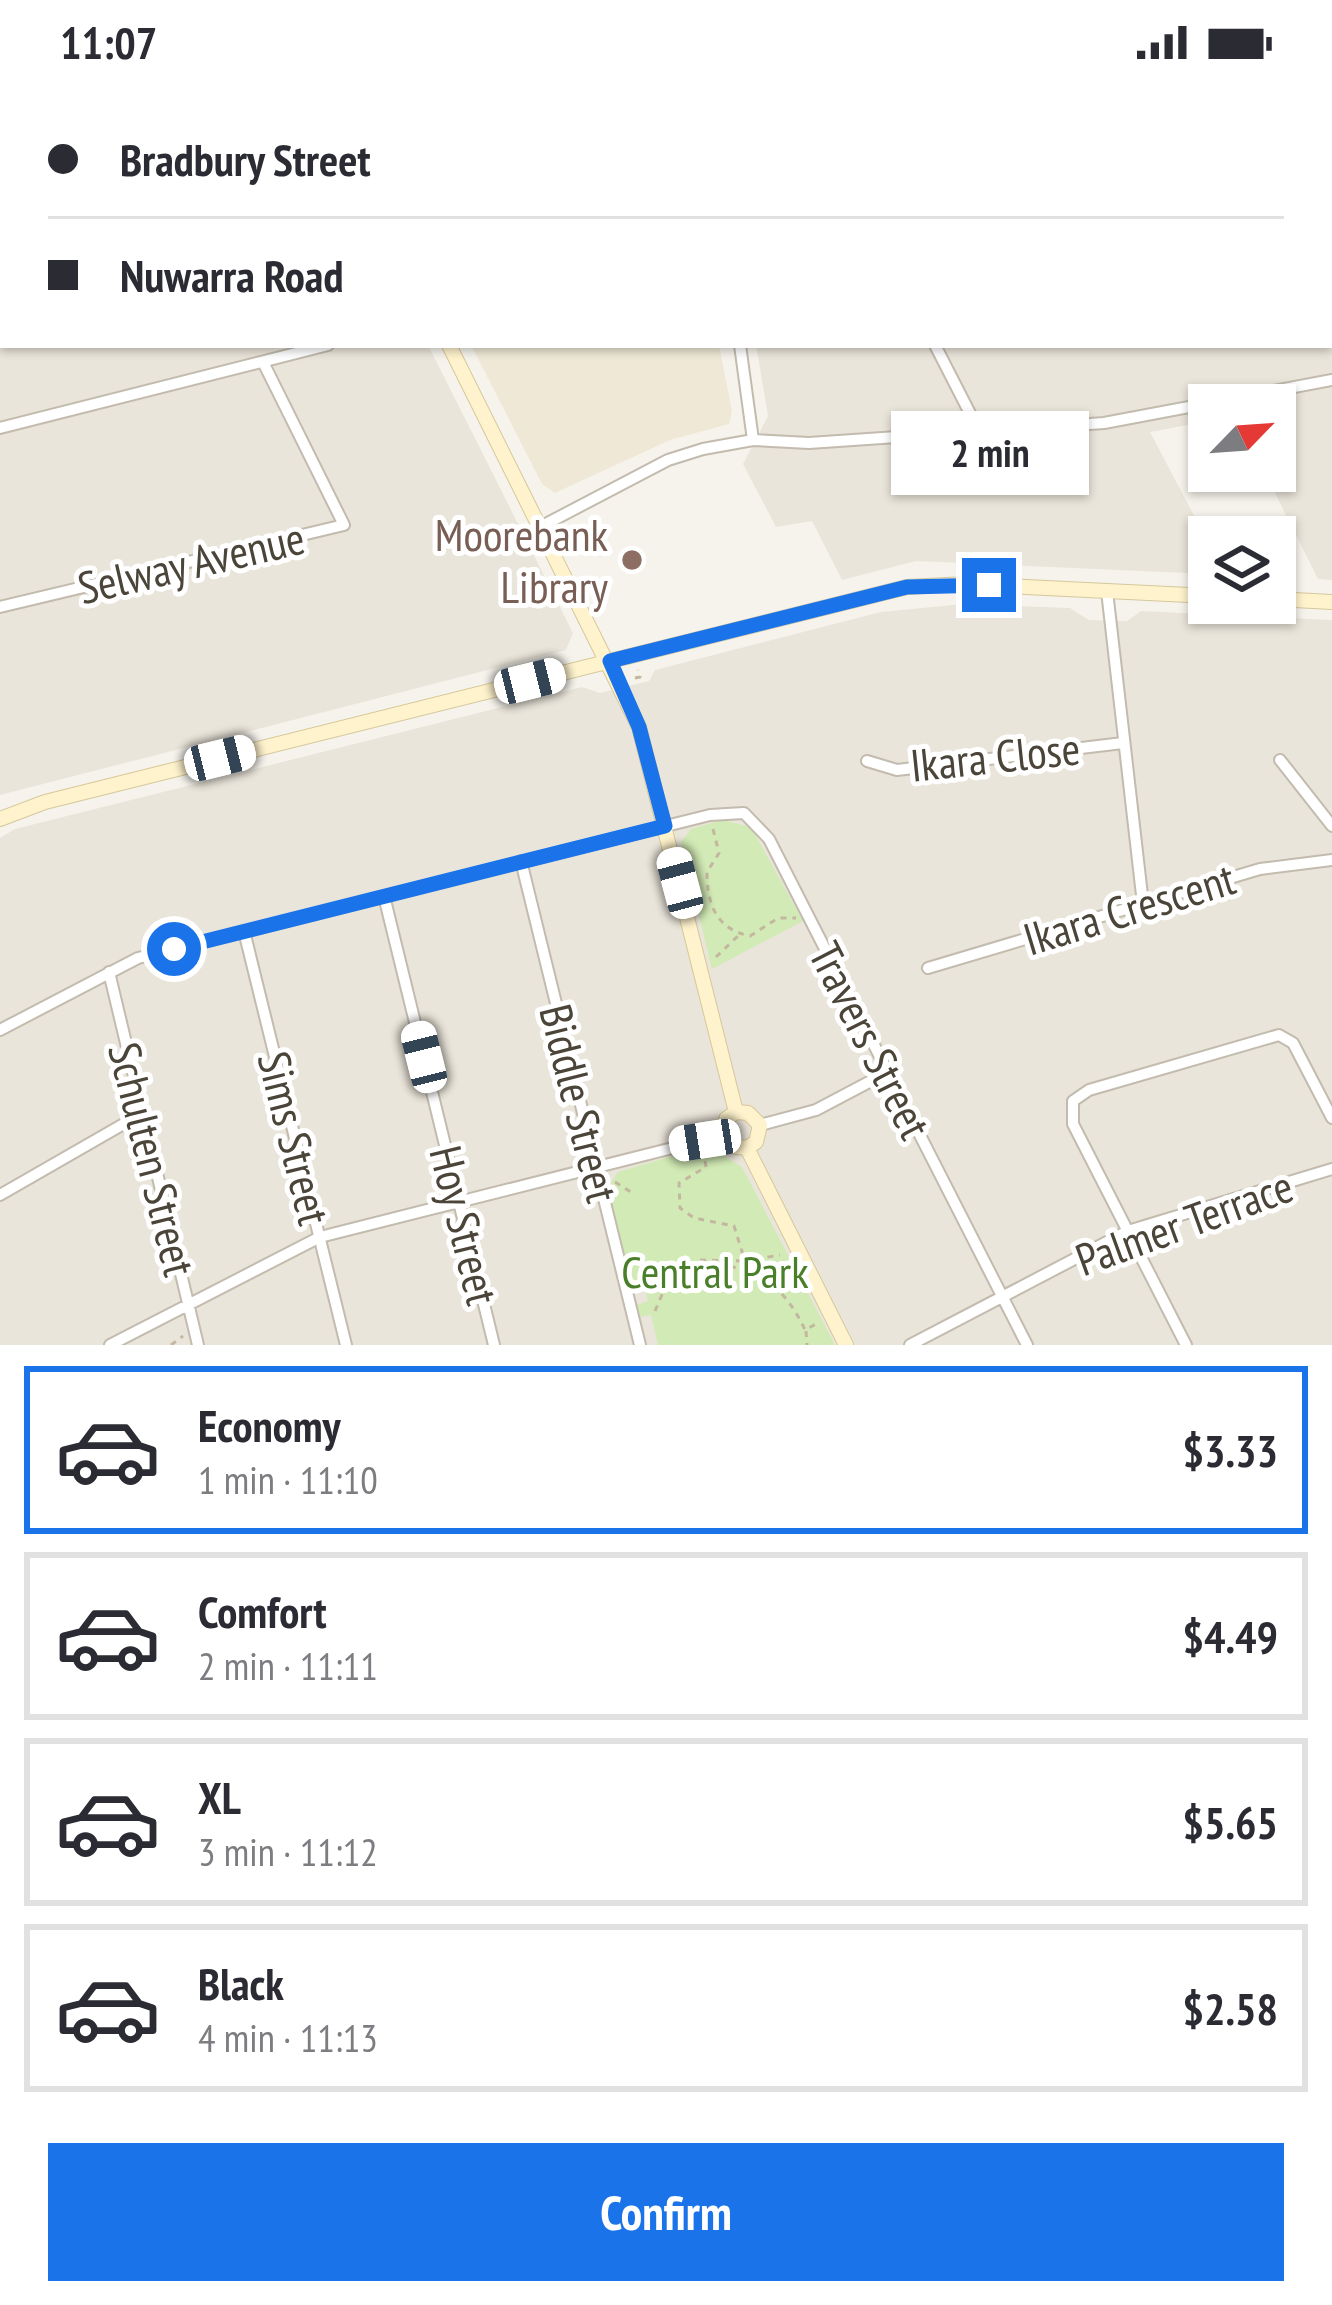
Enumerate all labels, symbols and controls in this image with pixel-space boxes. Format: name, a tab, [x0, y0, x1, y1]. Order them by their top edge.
text: 11:07	[60, 13, 157, 71]
text: Bradbury Street	[120, 130, 371, 188]
text: Nuwarra Road	[120, 246, 343, 304]
north arrow	[1188, 384, 1296, 492]
map controls	[1188, 384, 1296, 624]
callout: 2 min	[890, 411, 1088, 495]
text: 2 min	[951, 427, 1029, 478]
place label: Moorebank Library	[435, 505, 609, 615]
street label: Selway Avenue	[72, 508, 310, 616]
button: layers	[1188, 516, 1296, 624]
marker: Moorebank Library	[619, 547, 645, 573]
route end	[962, 558, 1016, 612]
car	[491, 655, 569, 707]
street label: Ikara Close	[907, 718, 1083, 794]
car	[181, 732, 259, 784]
car	[653, 844, 707, 922]
street label: Ikara Crescent	[1016, 848, 1242, 968]
route start	[147, 922, 201, 976]
street label: Travers Street	[797, 932, 945, 1149]
street label: Biddle Street	[527, 998, 633, 1208]
car	[398, 1018, 450, 1096]
street label: Schulten Street	[96, 1036, 210, 1282]
street label: Sims Street	[246, 1045, 345, 1231]
car	[667, 1117, 743, 1163]
street label: Hoy Street	[417, 1140, 513, 1311]
street label: Palmer Terrace	[1068, 1156, 1300, 1288]
park label: Central Park	[621, 1242, 809, 1300]
icon: car	[54, 1396, 162, 1504]
text: Economy	[198, 1396, 341, 1454]
text: $3.33	[1182, 1421, 1278, 1479]
text: 1 min · 11:10	[198, 1454, 378, 1505]
icon: car	[54, 1582, 162, 1690]
text: Comfort	[198, 1582, 327, 1640]
text: $4.49	[1182, 1607, 1278, 1665]
text: 2 min · 11:11	[198, 1640, 378, 1691]
icon: car	[54, 1768, 162, 1876]
text: XL	[198, 1768, 241, 1826]
text: $5.65	[1182, 1793, 1278, 1851]
text: 3 min · 11:12	[198, 1826, 378, 1877]
icon: car	[54, 1954, 162, 2062]
text: Black	[198, 1954, 284, 2012]
text: $2.58	[1182, 1979, 1278, 2037]
text: 4 min · 11:13	[198, 2012, 378, 2063]
button: Confirm	[48, 2143, 1284, 2281]

